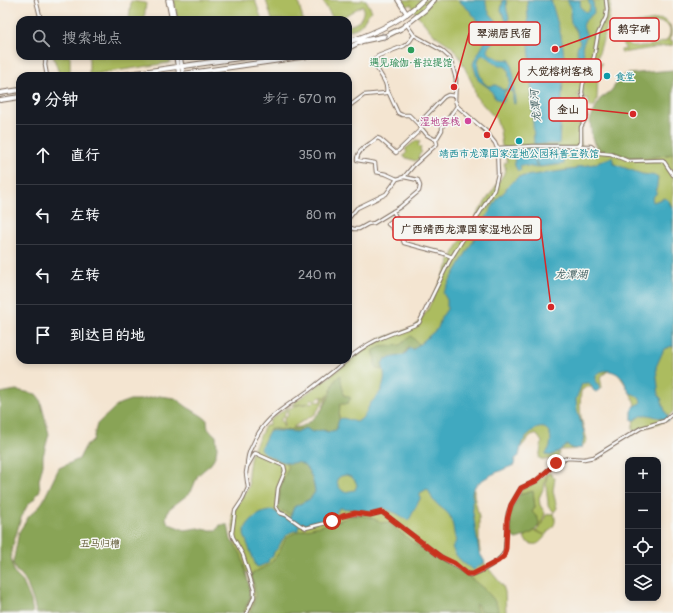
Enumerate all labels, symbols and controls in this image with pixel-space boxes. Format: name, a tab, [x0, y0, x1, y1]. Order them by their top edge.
search box	[16, 16, 352, 60]
callout: 鹅字碑	[610, 18, 659, 41]
callout: 翠湖居民宿	[469, 22, 540, 45]
text: 鹅字碑	[618, 23, 651, 36]
icon: search	[30, 27, 52, 49]
text: 翠湖居民宿	[477, 27, 532, 40]
text: 搜索地点	[62, 29, 122, 48]
one-way arrow	[381, 32, 388, 41]
marker: 遇见瑜伽·普拉提馆	[406, 45, 416, 55]
place label: 遇见瑜伽·普拉提馆	[369, 57, 453, 69]
callout: 大觉榕树客栈	[519, 59, 601, 82]
text: 大觉榕树客栈	[527, 65, 593, 78]
marker: 食堂	[602, 71, 612, 81]
place label: 食堂	[615, 71, 635, 83]
water label: 龙潭河	[527, 87, 543, 123]
text: 9 分钟	[32, 89, 78, 110]
text: 步行 · 670 m	[263, 91, 336, 107]
callout: 金山	[549, 98, 587, 121]
text: 金山	[557, 103, 579, 116]
place label: 湿地客栈	[420, 116, 460, 128]
marker: 湿地客栈	[463, 116, 473, 126]
marker: 靖西市龙潭国家湿地公园科普宣教馆	[514, 136, 524, 146]
icon: ahead	[32, 144, 54, 166]
text: 直行	[70, 146, 100, 165]
text: 350 m	[298, 147, 336, 163]
place label: 靖西市龙潭国家湿地公园科普宣教馆	[439, 148, 599, 160]
icon: left	[32, 204, 54, 226]
text: 左转	[70, 206, 100, 225]
text: 80 m	[306, 207, 336, 223]
callout: 广西靖西龙潭国家湿地公园	[393, 217, 541, 240]
text: 广西靖西龙潭国家湿地公园	[401, 223, 533, 236]
icon: left	[32, 264, 54, 286]
text: 左转	[70, 266, 100, 285]
text: 240 m	[298, 267, 336, 283]
water label: 龙潭湖	[555, 268, 588, 281]
icon: arrive	[32, 324, 54, 346]
text: 到达目的地	[70, 326, 145, 345]
route end	[547, 454, 565, 472]
map controls	[625, 457, 661, 601]
button: +	[625, 457, 661, 493]
button: −	[625, 493, 661, 529]
route start	[323, 512, 341, 530]
button: locate	[625, 529, 661, 565]
park label: 五马归槽	[80, 538, 120, 550]
button: layers	[625, 565, 661, 601]

